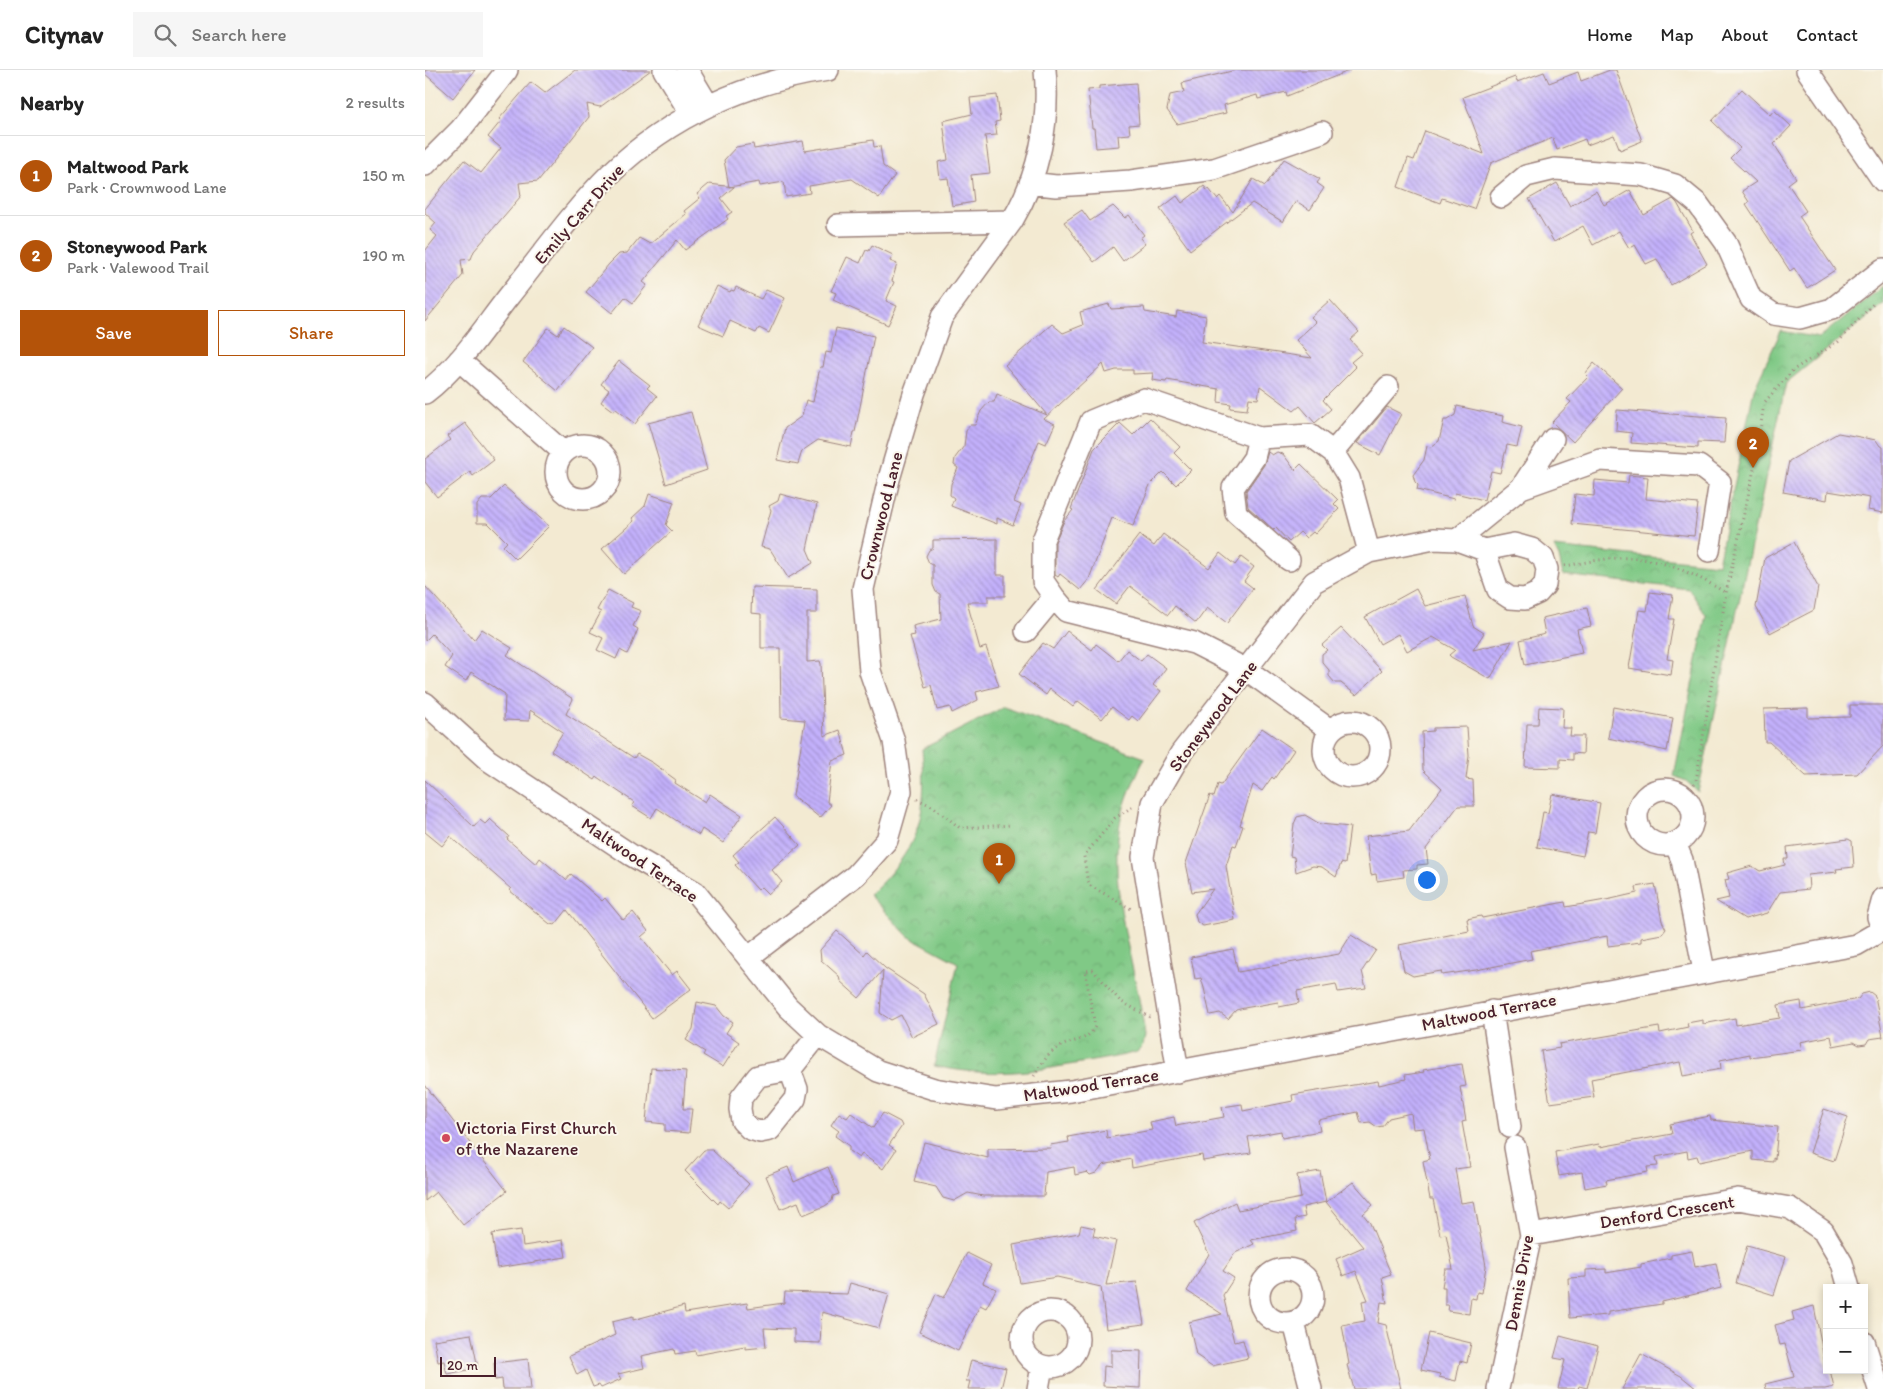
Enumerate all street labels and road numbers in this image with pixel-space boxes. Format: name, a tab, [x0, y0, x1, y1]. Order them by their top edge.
street label: Emily Carr Drive	[529, 159, 629, 269]
street label: Crownwood Lane	[854, 449, 908, 583]
street label: Stoneywood Lane	[1164, 656, 1262, 776]
street label: Maltwood Terrace	[577, 813, 703, 907]
street label: Maltwood Terrace	[1420, 988, 1558, 1036]
street label: Maltwood Terrace	[1022, 1063, 1160, 1107]
street label: Denford Crescent	[1598, 1190, 1736, 1234]
street label: Dennis Drive	[1500, 1233, 1538, 1333]

